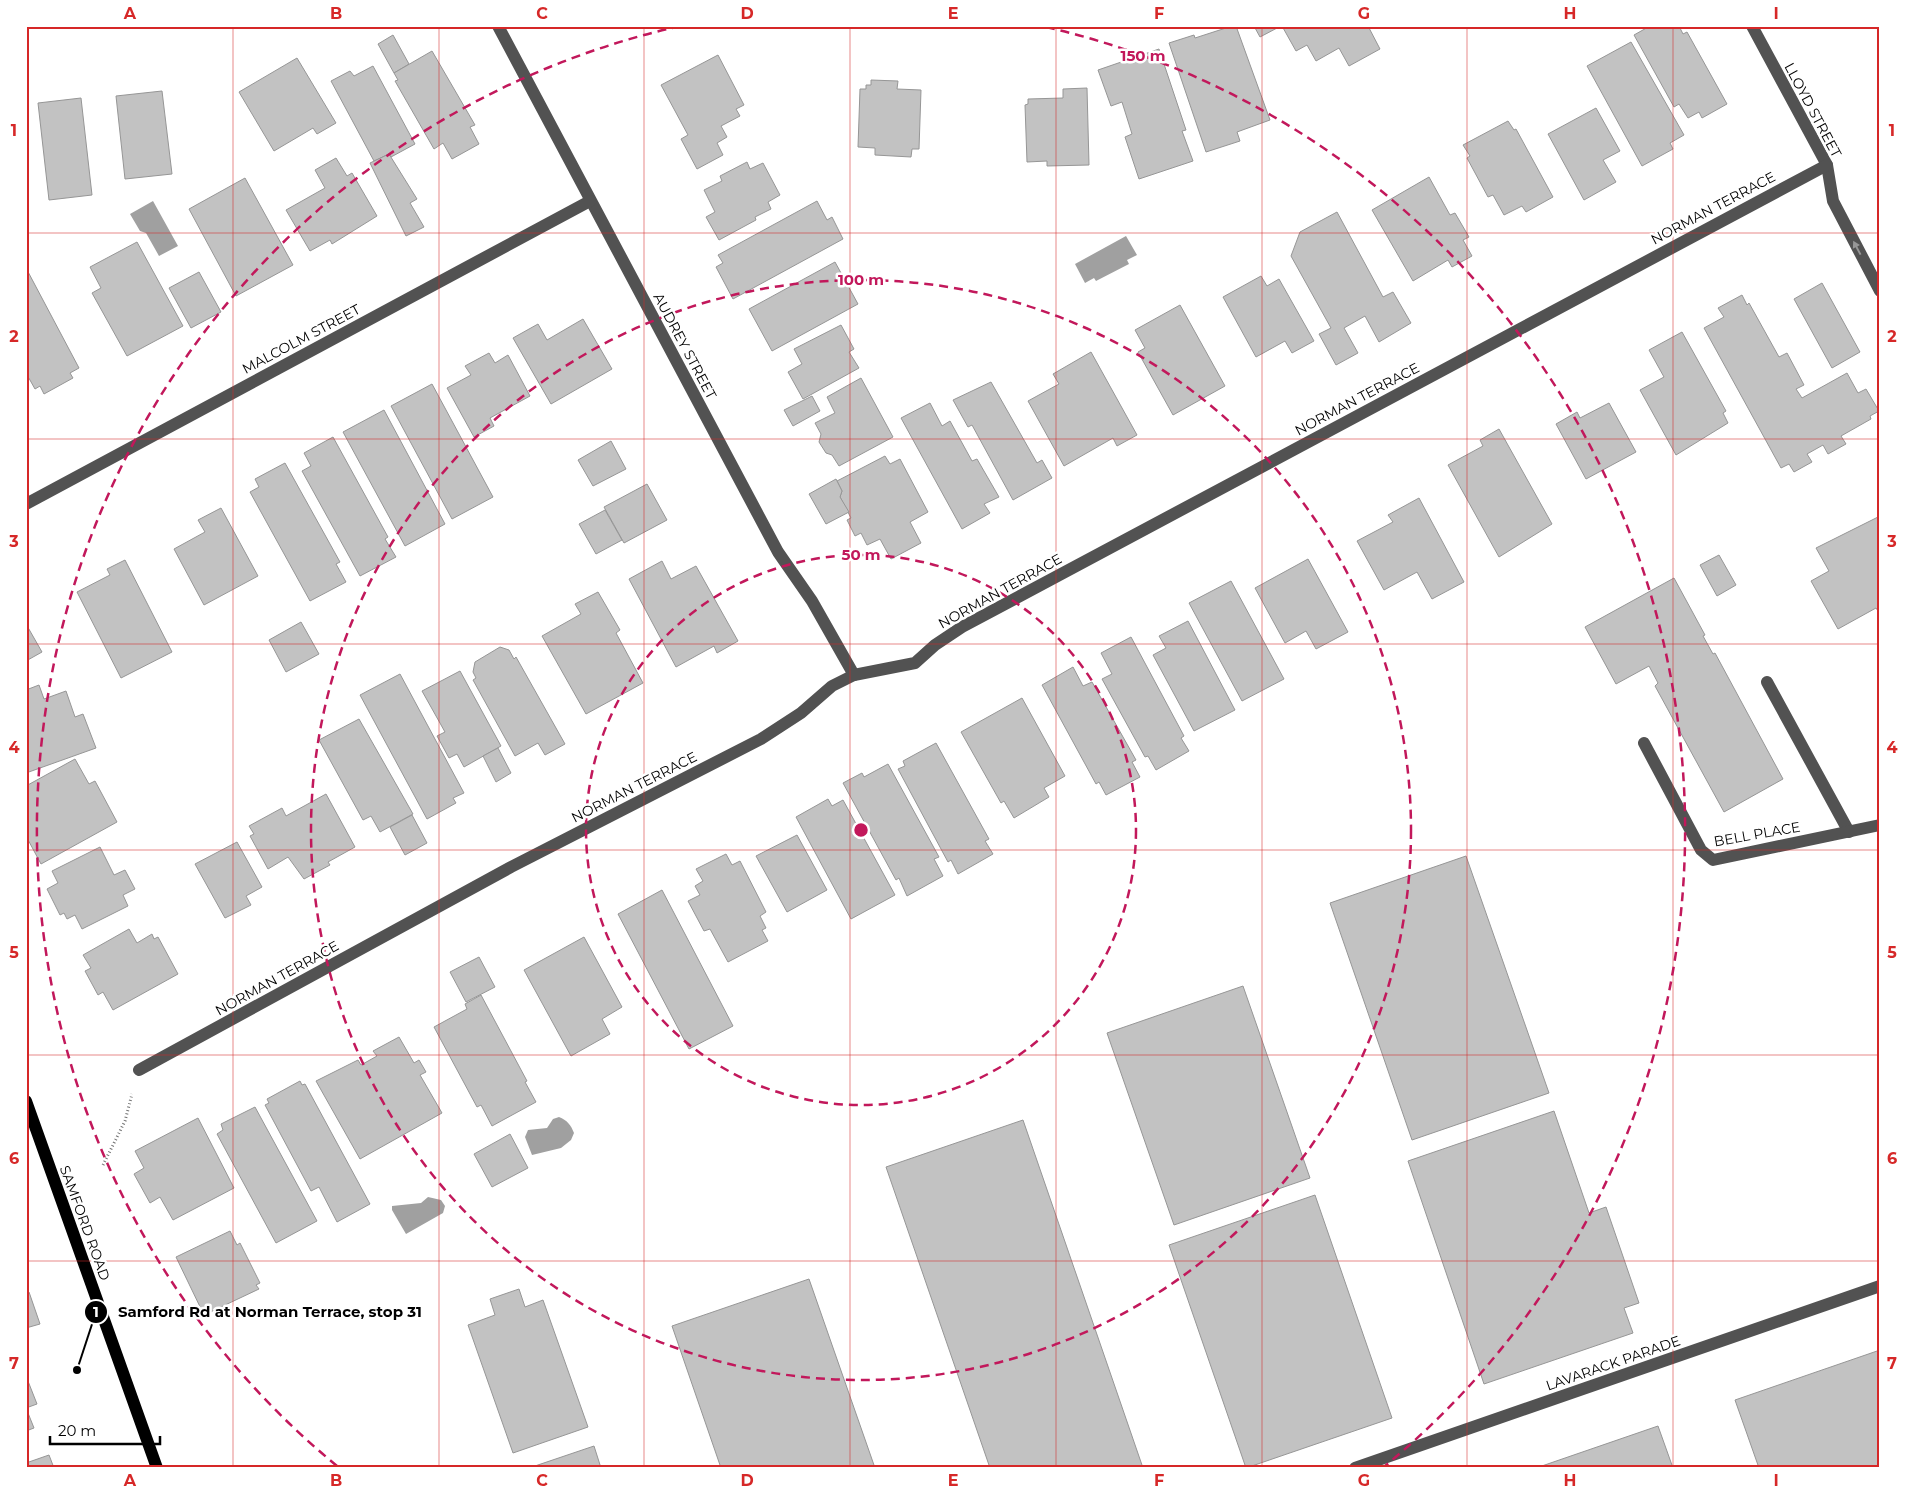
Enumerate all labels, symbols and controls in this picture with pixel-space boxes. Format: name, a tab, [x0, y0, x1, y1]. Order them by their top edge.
text: A	[123, 4, 137, 23]
text: B	[330, 4, 342, 23]
text: C	[536, 4, 548, 23]
text: D	[740, 4, 754, 23]
text: E	[948, 4, 958, 23]
text: F	[1154, 4, 1164, 23]
text: G	[1358, 4, 1370, 23]
text: H	[1564, 4, 1576, 23]
text: I	[1773, 4, 1779, 23]
text: 150 m	[1121, 46, 1165, 65]
street label: LLOYD STREET	[1780, 59, 1846, 161]
text: 1	[11, 121, 17, 140]
text: 1	[1889, 121, 1895, 140]
street label: NORMAN TERRACE	[1648, 168, 1778, 248]
one-way arrow	[1853, 240, 1861, 255]
text: 100 m	[838, 270, 884, 289]
street label: AUDREY STREET	[649, 290, 721, 402]
street label: MALCOLM STREET	[239, 300, 363, 378]
text: 2	[9, 327, 19, 346]
text: 2	[1887, 327, 1897, 346]
street label: NORMAN TERRACE	[1292, 359, 1422, 439]
text: 3	[8, 532, 19, 551]
text: 3	[1886, 532, 1897, 551]
text: 50 m	[841, 545, 881, 564]
street label: NORMAN TERRACE	[935, 550, 1065, 632]
text: 4	[8, 738, 20, 757]
text: 4	[1886, 738, 1898, 757]
street label: NORMAN TERRACE	[568, 748, 700, 826]
street label: BELL PLACE	[1712, 818, 1802, 850]
centre of rings	[852, 821, 870, 839]
street label: NORMAN TERRACE	[212, 937, 342, 1019]
text: 5	[9, 943, 19, 962]
text: 5	[1887, 943, 1897, 962]
text: 6	[9, 1149, 19, 1168]
text: 6	[1887, 1149, 1897, 1168]
street label: SAMFORD ROAD	[56, 1163, 114, 1283]
callout: Samford Rd at Norman Terrace, stop 31	[83, 1297, 433, 1327]
text: 1	[93, 1302, 99, 1321]
text: Samford Rd at Norman Terrace, stop 31	[118, 1302, 422, 1321]
street label: LAVARACK PARADE	[1543, 1332, 1683, 1394]
text: 7	[9, 1354, 19, 1373]
text: 7	[1887, 1354, 1897, 1373]
scale bar	[50, 1414, 160, 1446]
text: 20 m	[58, 1421, 96, 1440]
text: A	[123, 1471, 137, 1490]
text: B	[330, 1471, 342, 1490]
text: C	[536, 1471, 548, 1490]
text: D	[740, 1471, 754, 1490]
text: E	[948, 1471, 958, 1490]
text: F	[1154, 1471, 1164, 1490]
text: G	[1358, 1471, 1370, 1490]
text: H	[1564, 1471, 1576, 1490]
text: I	[1773, 1471, 1779, 1490]

